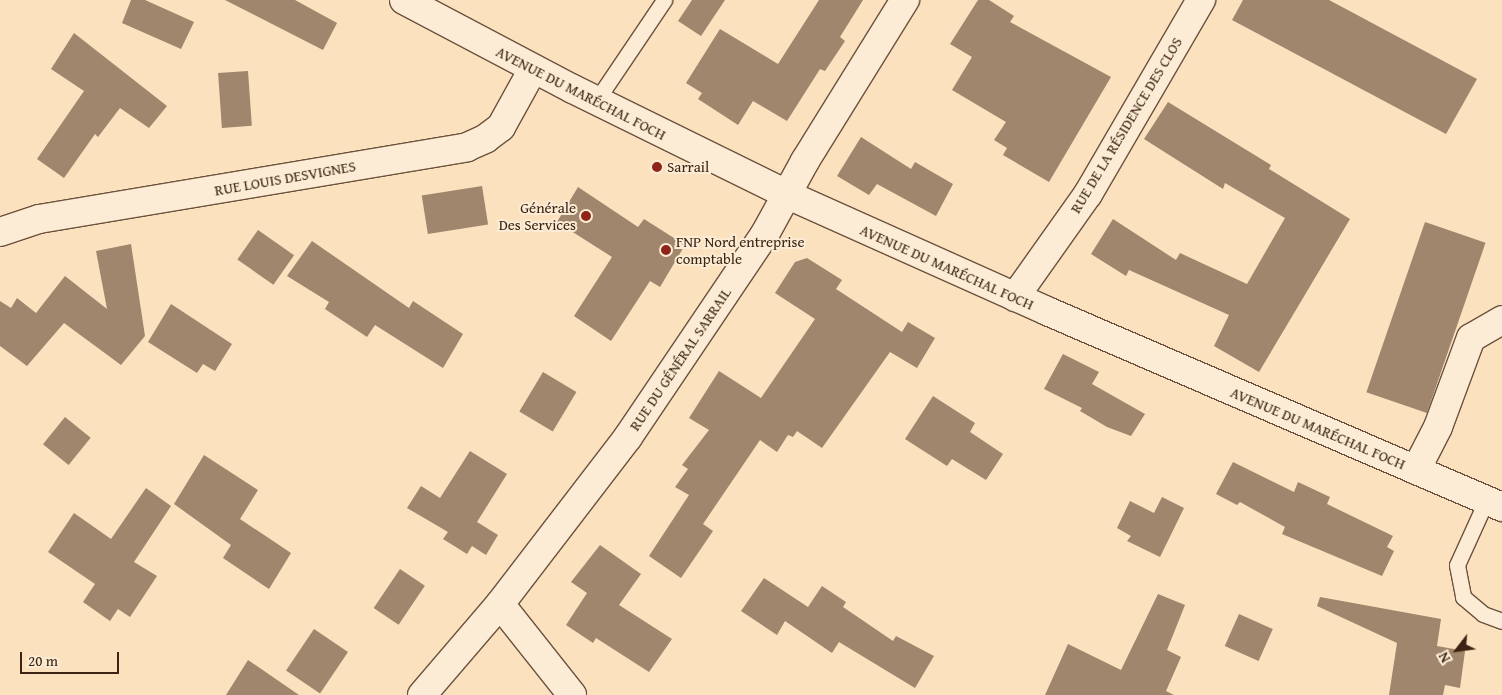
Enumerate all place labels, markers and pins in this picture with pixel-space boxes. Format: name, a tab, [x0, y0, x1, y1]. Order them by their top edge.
place label: Sarrail	[667, 158, 709, 176]
marker: Sarrail	[651, 161, 663, 173]
place label: Générale Des Services	[499, 198, 576, 233]
marker: Générale Des Services	[580, 210, 592, 222]
place label: FNP Nord entreprise comptable	[676, 232, 805, 267]
marker: FNP Nord entreprise comptable	[660, 244, 672, 256]

